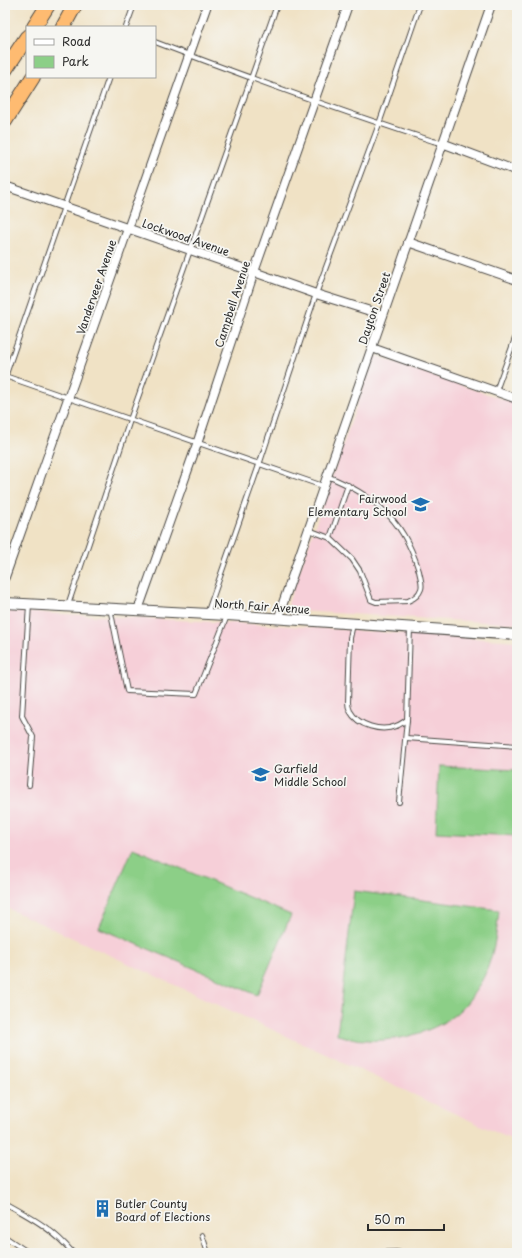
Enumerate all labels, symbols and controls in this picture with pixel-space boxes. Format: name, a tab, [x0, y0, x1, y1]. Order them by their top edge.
legend	[26, 26, 156, 78]
text: Road	[62, 32, 91, 50]
text: Park	[62, 52, 89, 70]
street label: Lockwood Avenue	[140, 214, 232, 260]
street label: Vanderveer Avenue	[72, 237, 120, 337]
street label: Campbell Avenue	[210, 258, 254, 350]
street label: Dayton Street	[354, 269, 394, 346]
place label: Fairwood Elementary School	[308, 490, 408, 520]
school or university icon: Fairwood Elementary School	[410, 494, 430, 514]
street label: North Fair Avenue	[214, 594, 310, 618]
place label: Garfield Middle School	[274, 760, 346, 790]
school or university icon: Garfield Middle School	[251, 764, 271, 784]
place label: Butler County Board of Elections	[115, 1195, 210, 1225]
building icon: Butler County Board of Elections	[92, 1199, 112, 1219]
scale bar	[368, 1206, 444, 1232]
text: 50 m	[374, 1210, 405, 1228]

